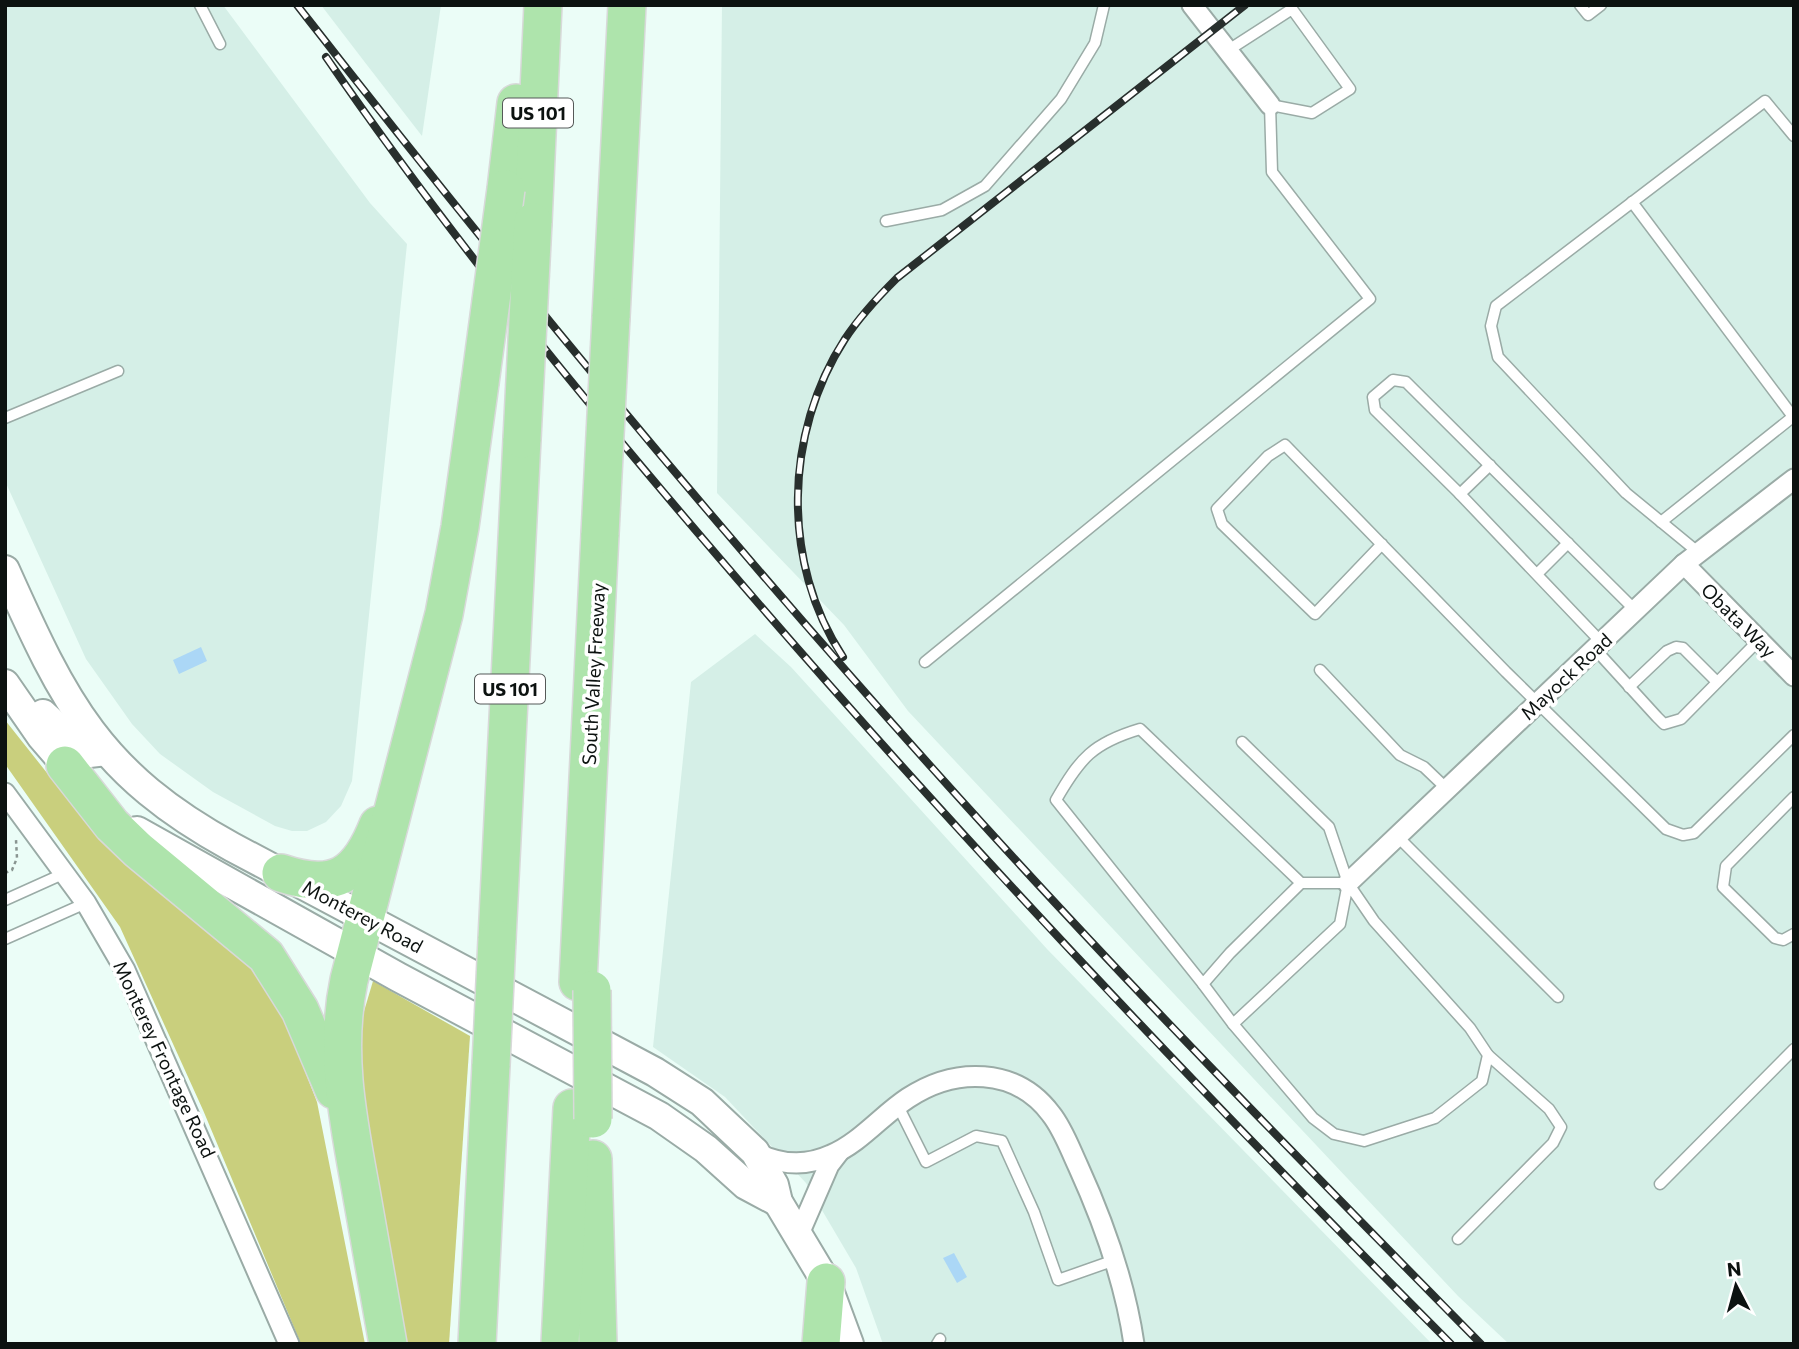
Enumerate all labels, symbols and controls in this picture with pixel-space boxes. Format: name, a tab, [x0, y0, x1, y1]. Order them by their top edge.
road number: US 101	[503, 98, 573, 128]
street label: Obata Way	[1697, 578, 1781, 662]
street label: South Valley Freeway	[577, 582, 609, 766]
street label: Mayock Road	[1516, 628, 1616, 724]
road number: US 101	[475, 674, 545, 704]
street label: Monterey Road	[299, 875, 427, 957]
street label: Monterey Frontage Road	[109, 957, 221, 1161]
north arrow	[1701, 1251, 1771, 1321]
text: N	[1726, 1256, 1742, 1281]

